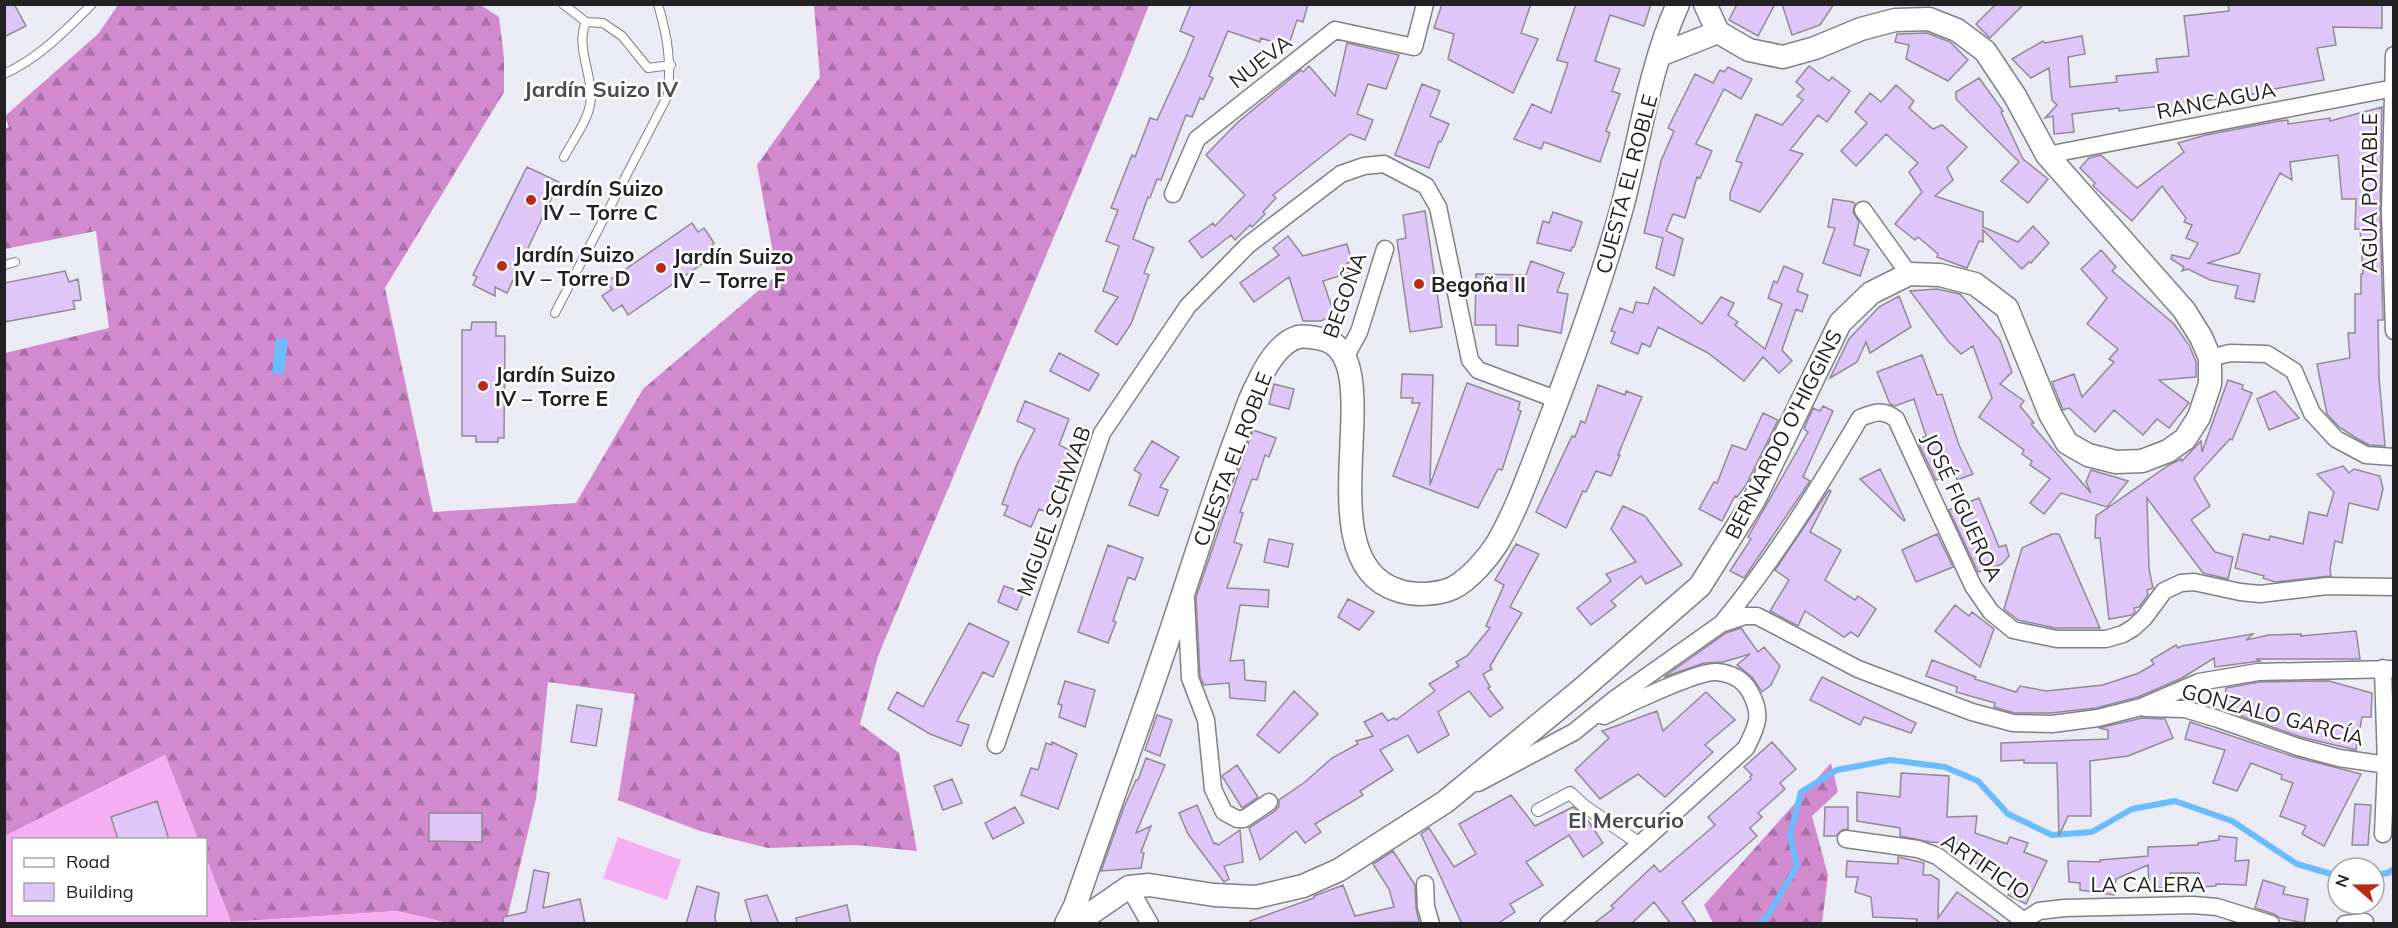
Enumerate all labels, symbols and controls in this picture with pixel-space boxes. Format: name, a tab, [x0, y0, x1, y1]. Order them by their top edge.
street label: NUEVA	[1224, 28, 1297, 93]
district label: Jardín Suizo IV	[524, 75, 679, 103]
street label: RANCAGUA	[2154, 76, 2278, 124]
street label: CUESTA EL ROBLE	[1590, 91, 1662, 277]
street label: AGUA POTABLE	[2356, 113, 2382, 273]
place label: Jardín Suizo IV – Torre C	[543, 175, 663, 225]
marker: Jardín Suizo IV – Torre C	[524, 193, 538, 207]
place label: Jardín Suizo IV – Torre D	[514, 241, 634, 291]
place label: Jardín Suizo IV – Torre F	[673, 243, 793, 293]
street label: BEGOÑA	[1317, 248, 1372, 341]
marker: Jardín Suizo IV – Torre D	[495, 259, 509, 273]
marker: Jardín Suizo IV – Torre F	[654, 261, 668, 275]
place label: Begoña II	[1431, 271, 1526, 297]
marker: Begoña II	[1412, 277, 1426, 291]
street label: BERNARDO O'HIGGINS	[1719, 325, 1847, 543]
place label: Jardín Suizo IV – Torre E	[495, 361, 615, 411]
street label: CUESTA EL ROBLE	[1187, 368, 1277, 550]
marker: Jardín Suizo IV – Torre E	[476, 379, 490, 393]
street label: MIGUEL SCHWAB	[1010, 423, 1096, 599]
street label: JOSÉ FIGUEROA	[1917, 429, 2009, 586]
street label: GONZALO GARCÍA	[2179, 677, 2368, 751]
district label: El Mercurio	[1568, 806, 1684, 834]
street label: ARTIFICIO	[1937, 827, 2035, 905]
legend	[12, 838, 207, 916]
text: Road	[66, 850, 110, 873]
north arrow	[2326, 856, 2386, 916]
street label: LA CALERA	[2091, 871, 2206, 897]
text: N	[2330, 872, 2353, 890]
text: Building	[66, 880, 134, 903]

